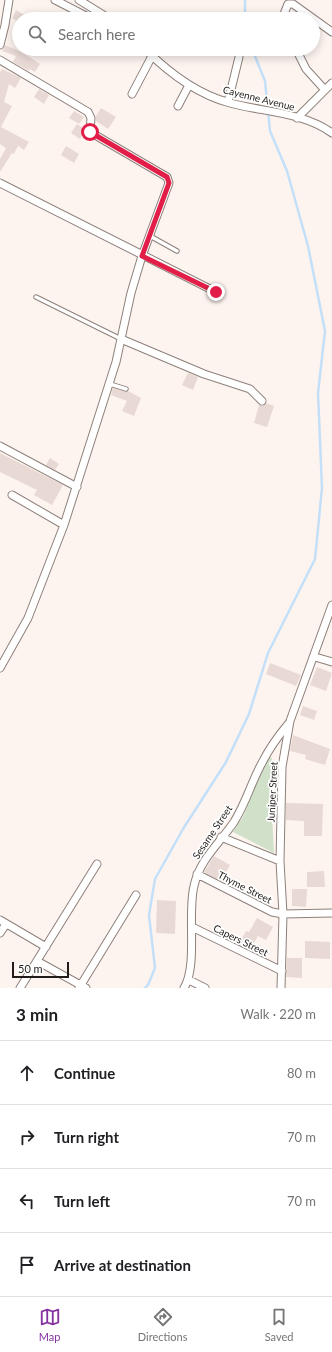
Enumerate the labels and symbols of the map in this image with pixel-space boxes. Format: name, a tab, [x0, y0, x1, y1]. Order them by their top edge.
street label: Cayenne Avenue	[222, 83, 296, 113]
route start	[81, 123, 99, 141]
route end	[207, 283, 225, 301]
street label: Juniper Street	[264, 761, 280, 823]
street label: Sesame Street	[190, 802, 235, 861]
street label: Thyme Street	[216, 868, 274, 906]
street label: Capers Street	[212, 922, 271, 959]
scale bar	[12, 960, 69, 979]

